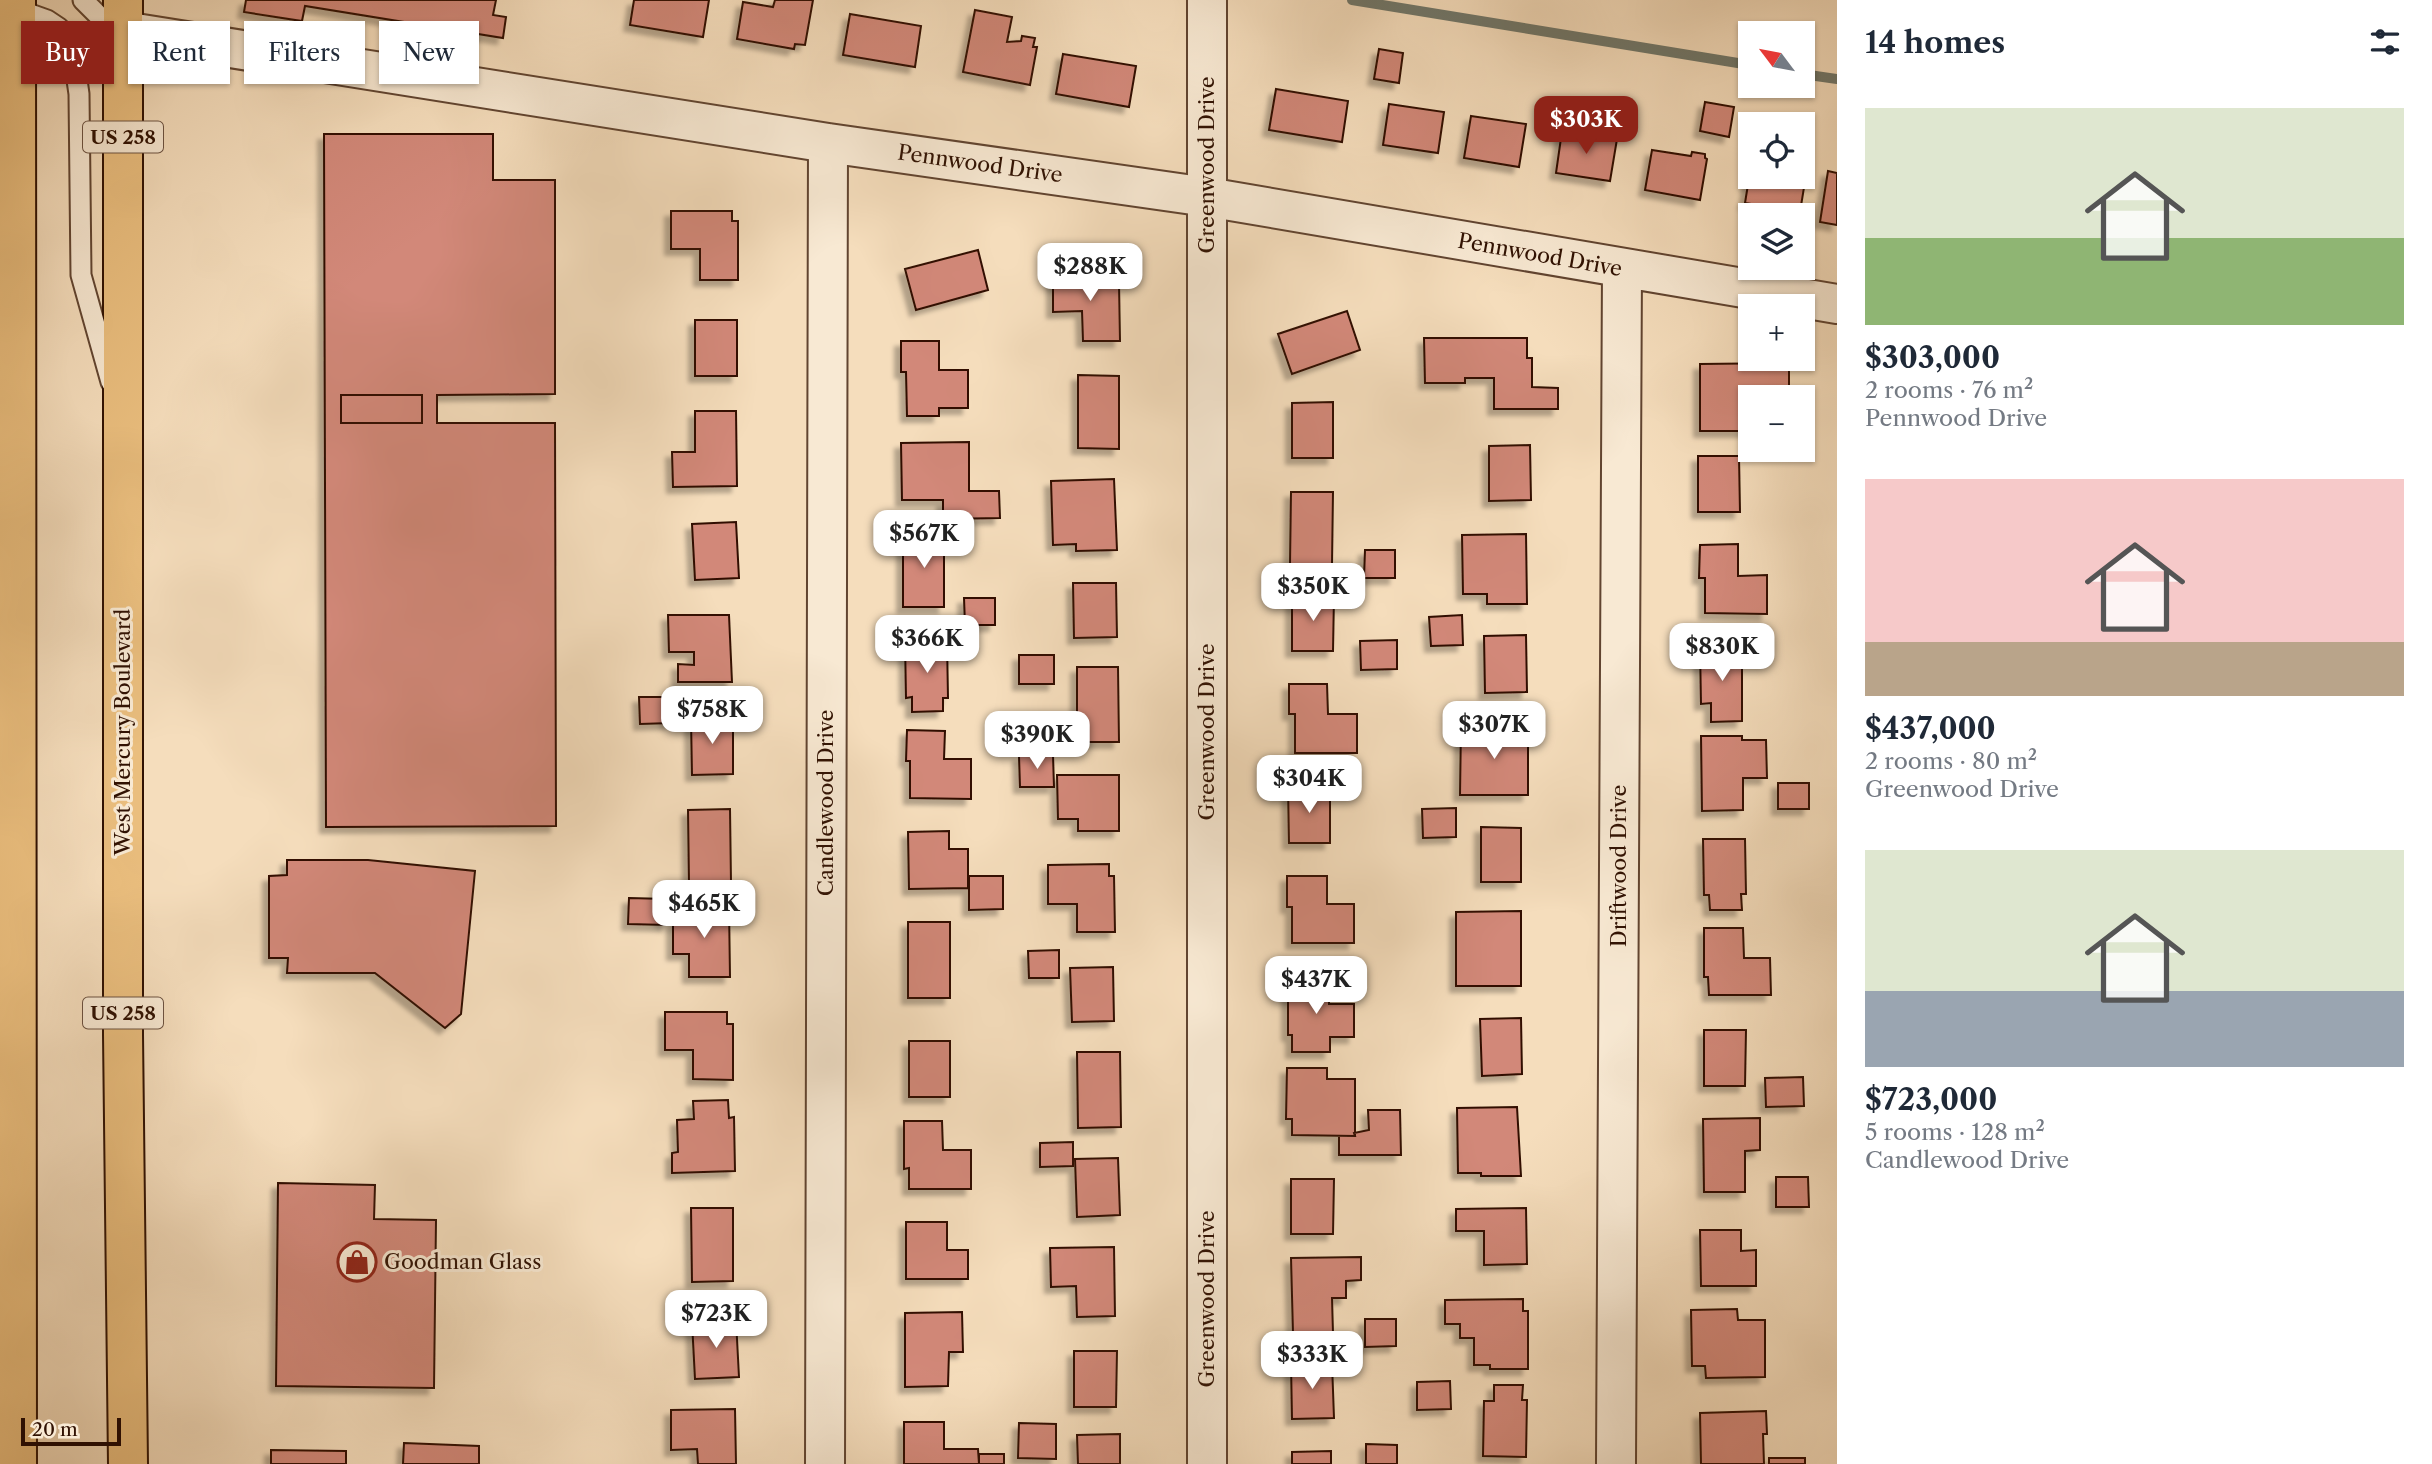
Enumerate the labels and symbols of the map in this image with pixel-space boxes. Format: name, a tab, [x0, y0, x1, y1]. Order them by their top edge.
north arrow	[1738, 21, 1815, 98]
street label: Greenwood Drive	[1194, 76, 1219, 254]
pin: $303K	[1537, 96, 1635, 156]
road number: US 258	[83, 122, 163, 153]
street label: Pennwood Drive	[896, 140, 1064, 187]
street label: Pennwood Drive	[1456, 228, 1624, 281]
pin: $288K	[1041, 244, 1139, 303]
pin: $567K	[875, 510, 973, 570]
pin: $350K	[1264, 564, 1362, 623]
street label: West Mercury Boulevard	[110, 608, 135, 856]
pin: $366K	[878, 616, 976, 675]
pin: $830K	[1673, 624, 1771, 683]
street label: Greenwood Drive	[1194, 643, 1219, 821]
pin: $758K	[663, 686, 761, 746]
pin: $307K	[1445, 702, 1543, 761]
street label: Candlewood Drive	[813, 710, 838, 896]
pin: $390K	[988, 712, 1086, 771]
pin: $304K	[1260, 756, 1358, 815]
street label: Driftwood Drive	[1606, 785, 1631, 947]
pin: $465K	[655, 880, 753, 940]
pin: $437K	[1267, 956, 1365, 1016]
road number: US 258	[83, 998, 163, 1028]
street label: Greenwood Drive	[1194, 1210, 1219, 1388]
shop icon: Goodman Glass	[336, 1241, 378, 1283]
place label: Goodman Glass	[384, 1249, 541, 1274]
pin: $723K	[667, 1290, 765, 1350]
pin: $333K	[1263, 1332, 1361, 1391]
scale bar	[21, 1415, 121, 1447]

